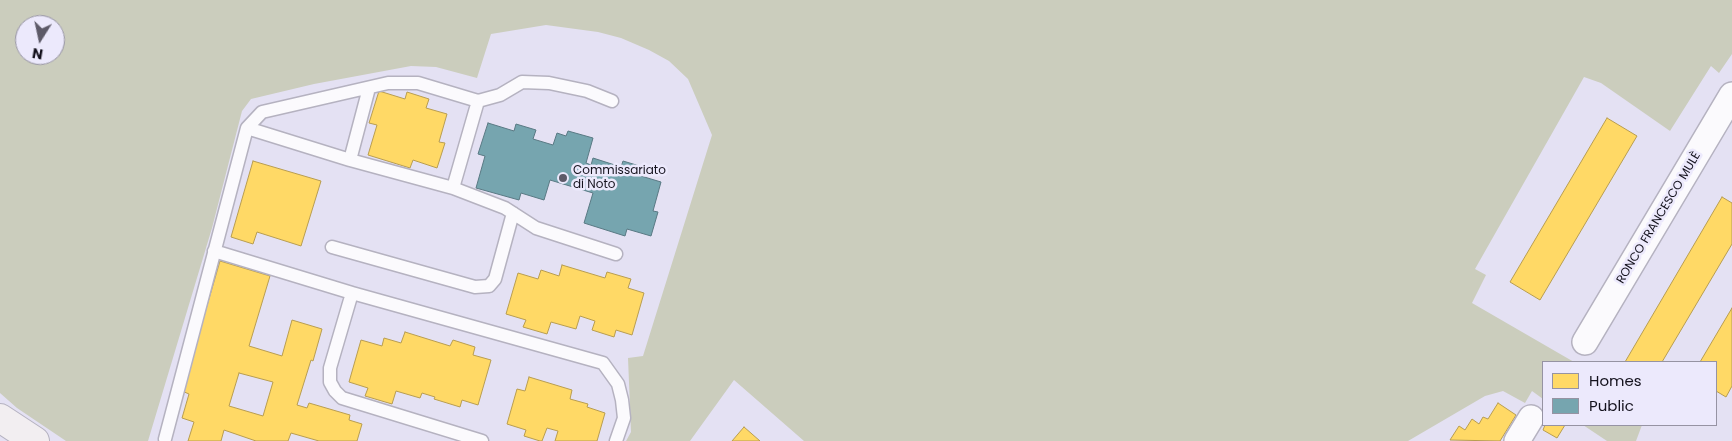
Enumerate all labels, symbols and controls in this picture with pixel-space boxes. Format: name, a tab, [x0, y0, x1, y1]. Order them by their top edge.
north arrow	[15, 15, 65, 65]
text: N	[31, 43, 44, 65]
street label: RONCO FRANCESCO MULÈ	[1614, 150, 1704, 286]
place label: Commissariato di Noto	[573, 164, 666, 192]
marker: Commissariato di Noto	[557, 172, 569, 184]
legend	[1542, 361, 1717, 426]
text: Homes	[1589, 370, 1642, 391]
text: Public	[1589, 395, 1634, 416]

